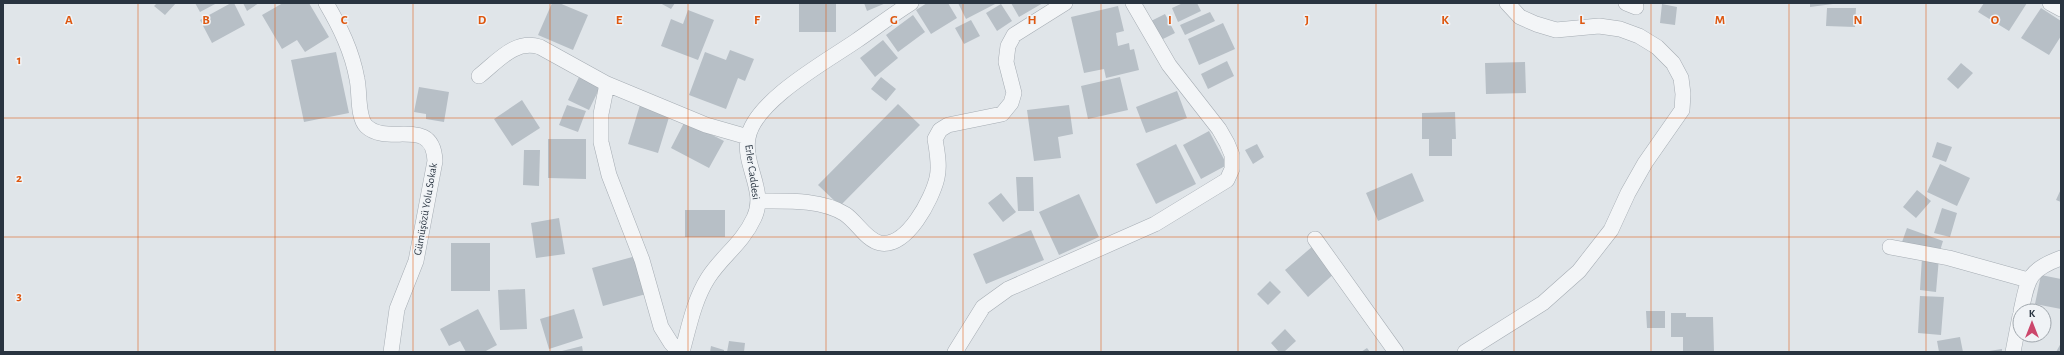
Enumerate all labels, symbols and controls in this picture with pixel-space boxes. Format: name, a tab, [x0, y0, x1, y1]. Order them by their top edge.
text: A	[65, 14, 73, 27]
text: B	[202, 14, 210, 27]
text: C	[341, 14, 348, 27]
text: D	[478, 14, 487, 27]
text: E	[616, 14, 623, 27]
text: F	[754, 14, 761, 27]
text: G	[890, 14, 898, 27]
text: H	[1027, 14, 1037, 27]
text: I	[1168, 14, 1172, 27]
text: J	[1305, 14, 1309, 27]
text: K	[1441, 14, 1449, 27]
text: L	[1579, 14, 1585, 27]
text: M	[1715, 14, 1725, 27]
text: N	[1853, 14, 1863, 27]
text: O	[1991, 14, 2000, 27]
text: 1	[17, 54, 21, 67]
street label: Erler Caddesi	[743, 144, 762, 201]
street label: Gümüşözü Yolu Sokak	[412, 162, 439, 256]
text: 2	[16, 172, 22, 185]
text: 3	[16, 290, 22, 303]
north arrow	[2012, 303, 2052, 343]
text: K	[2029, 308, 2036, 319]

